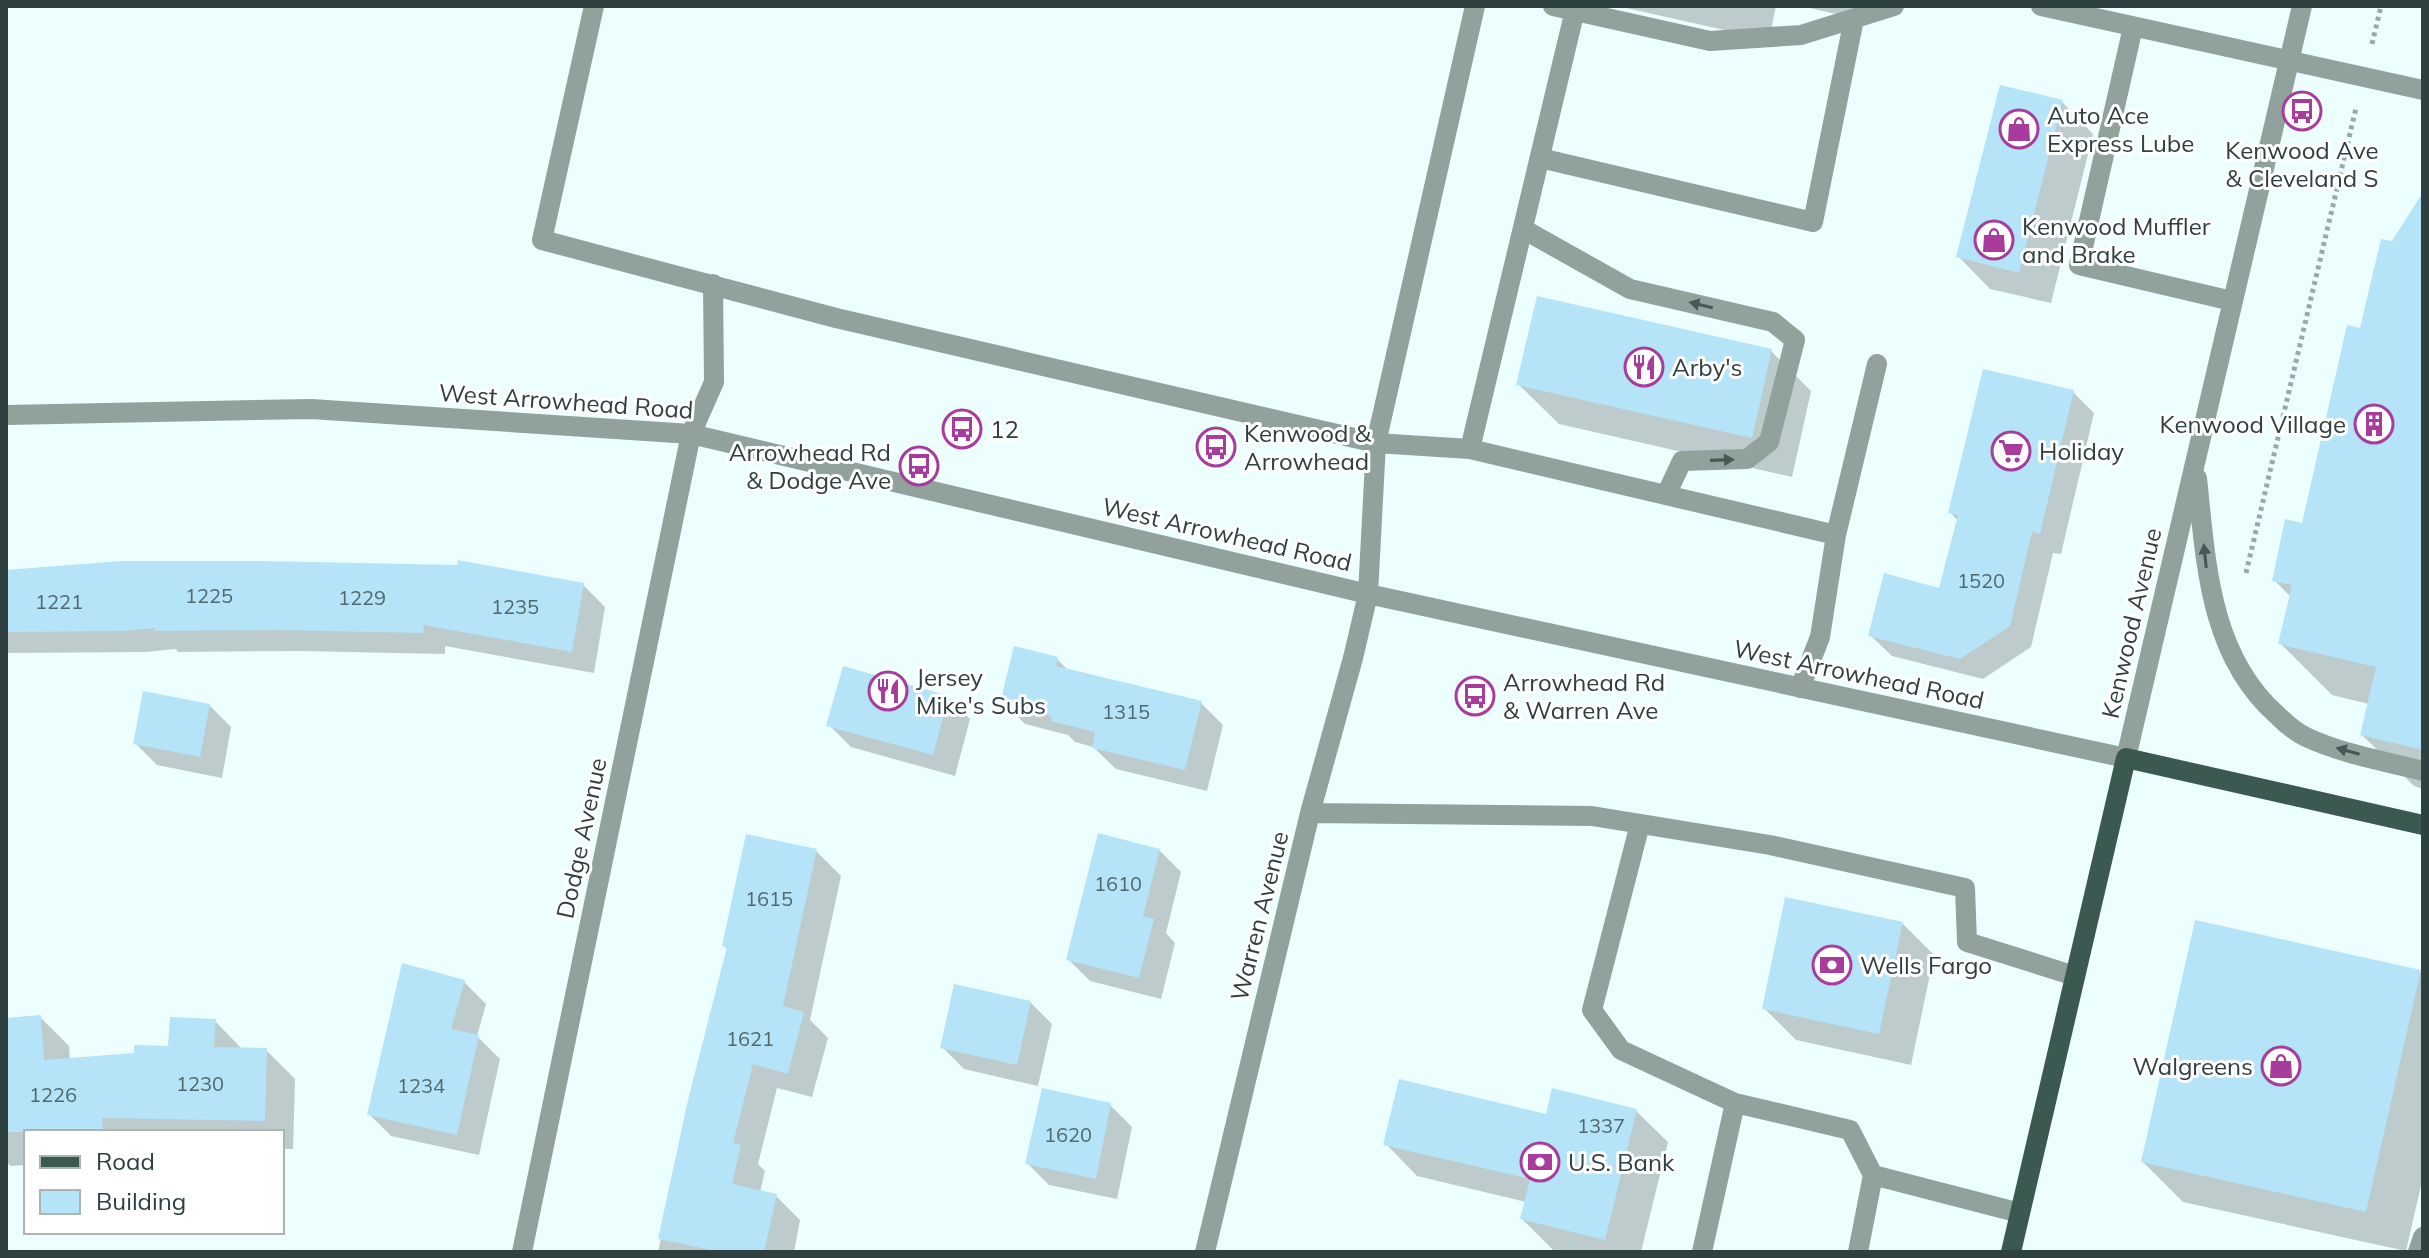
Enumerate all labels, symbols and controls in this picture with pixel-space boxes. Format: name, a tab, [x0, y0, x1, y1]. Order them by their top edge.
bus stop icon: Kenwood Ave & Cleveland S	[2281, 90, 2323, 132]
place label: Auto Ace Express Lube	[2047, 100, 2194, 158]
shop icon: Auto Ace Express Lube	[1998, 108, 2040, 150]
place label: Kenwood Ave & Cleveland S	[2225, 135, 2379, 193]
place label: Kenwood Muffler and Brake	[2022, 211, 2211, 269]
shop icon: Kenwood Muffler and Brake	[1973, 219, 2015, 261]
one-way arrow	[1689, 298, 1714, 311]
restaurant icon: Arby's	[1623, 346, 1665, 388]
place label: Arby's	[1672, 352, 1743, 382]
street label: West Arrowhead Road	[438, 377, 694, 425]
building icon: Kenwood Village	[2353, 403, 2395, 445]
bus stop icon: 12	[941, 408, 983, 450]
place label: Kenwood Village	[2159, 409, 2346, 439]
place label: 12	[990, 414, 1019, 444]
place label: Kenwood & Arrowhead	[1244, 418, 1372, 476]
bus stop icon: Kenwood & Arrowhead	[1195, 426, 1237, 468]
supermarket icon: Holiday	[1990, 430, 2032, 472]
place label: Holiday	[2039, 436, 2124, 466]
place label: Arrowhead Rd & Dodge Ave	[729, 437, 891, 495]
bus stop icon: Arrowhead Rd & Dodge Ave	[898, 445, 940, 487]
one-way arrow	[1710, 454, 1735, 467]
street label: West Arrowhead Road	[1099, 491, 1355, 577]
street label: Kenwood Avenue	[2095, 525, 2167, 721]
one-way arrow	[2198, 543, 2211, 568]
house number: 1520	[1957, 568, 2005, 593]
house number: 1225	[185, 583, 233, 608]
house number: 1229	[338, 585, 386, 610]
house number: 1221	[35, 589, 83, 614]
house number: 1235	[491, 594, 539, 619]
street label: West Arrowhead Road	[1731, 633, 1987, 715]
place label: Jersey Mike's Subs	[916, 662, 1046, 720]
place label: Arrowhead Rd & Warren Ave	[1503, 667, 1665, 725]
restaurant icon: Jersey Mike's Subs	[867, 670, 909, 712]
bus stop icon: Arrowhead Rd & Warren Ave	[1454, 675, 1496, 717]
house number: 1315	[1102, 699, 1150, 724]
one-way arrow	[2335, 745, 2360, 757]
street label: Dodge Avenue	[549, 755, 613, 921]
street label: Warren Avenue	[1223, 828, 1295, 1004]
house number: 1610	[1094, 871, 1142, 896]
house number: 1615	[745, 886, 793, 911]
bank icon: Wells Fargo	[1811, 944, 1853, 986]
place label: Wells Fargo	[1860, 950, 1992, 980]
house number: 1621	[726, 1026, 774, 1051]
shop icon: Walgreens	[2260, 1045, 2302, 1087]
place label: Walgreens	[2132, 1051, 2253, 1081]
house number: 1230	[176, 1071, 224, 1096]
house number: 1234	[397, 1073, 445, 1098]
house number: 1226	[29, 1082, 77, 1107]
house number: 1337	[1577, 1113, 1625, 1138]
house number: 1620	[1044, 1122, 1092, 1147]
legend	[24, 1130, 284, 1234]
bank icon: U.S. Bank	[1519, 1141, 1561, 1183]
text: Road	[96, 1146, 155, 1176]
place label: U.S. Bank	[1568, 1147, 1675, 1177]
text: Building	[96, 1186, 186, 1216]

